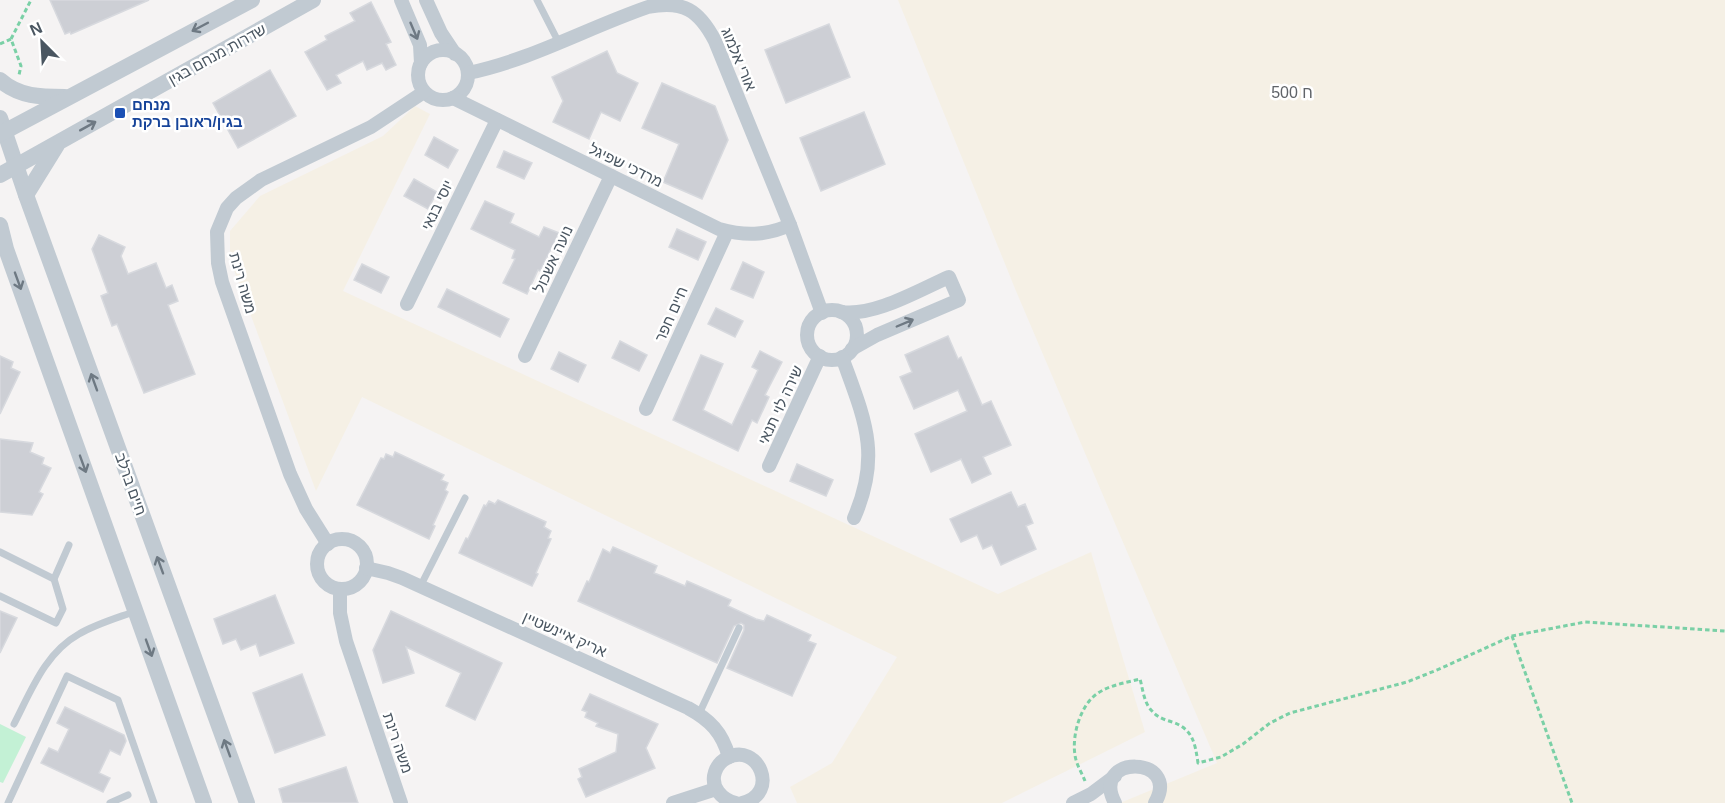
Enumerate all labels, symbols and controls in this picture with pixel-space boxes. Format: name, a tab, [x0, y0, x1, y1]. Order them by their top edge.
north arrow	[12, 12, 72, 72]
text: N	[27, 19, 45, 39]
street label: שדרות מנחם בגין	[165, 20, 269, 88]
one-way arrow	[409, 21, 420, 40]
one-way arrow	[192, 22, 210, 33]
street label: אורי אלמוג	[718, 25, 760, 94]
district label: ח 500	[1271, 84, 1313, 101]
place label: מנחם בגין/ראובן ברקת	[132, 96, 243, 130]
marker: מנחם בגין/ראובן ברקת	[113, 106, 127, 120]
one-way arrow	[79, 120, 96, 132]
street label: מרדכי שפיגל	[586, 140, 666, 190]
street label: יוסי בנאי	[418, 177, 456, 233]
street label: נועה אשכול	[530, 223, 576, 295]
street label: משה רינת	[226, 250, 260, 316]
one-way arrow	[13, 271, 24, 289]
street label: חיים חפר	[651, 284, 691, 344]
one-way arrow	[895, 317, 913, 328]
street label: שירה לוי תנאי	[754, 363, 806, 447]
one-way arrow	[87, 373, 98, 391]
street label: חיים ברלב	[112, 450, 150, 518]
one-way arrow	[79, 454, 90, 473]
one-way arrow	[154, 556, 165, 575]
street label: אריק איינשטיין	[521, 608, 610, 660]
one-way arrow	[144, 638, 155, 657]
street label: משה רינת	[380, 710, 416, 776]
one-way arrow	[221, 739, 232, 758]

